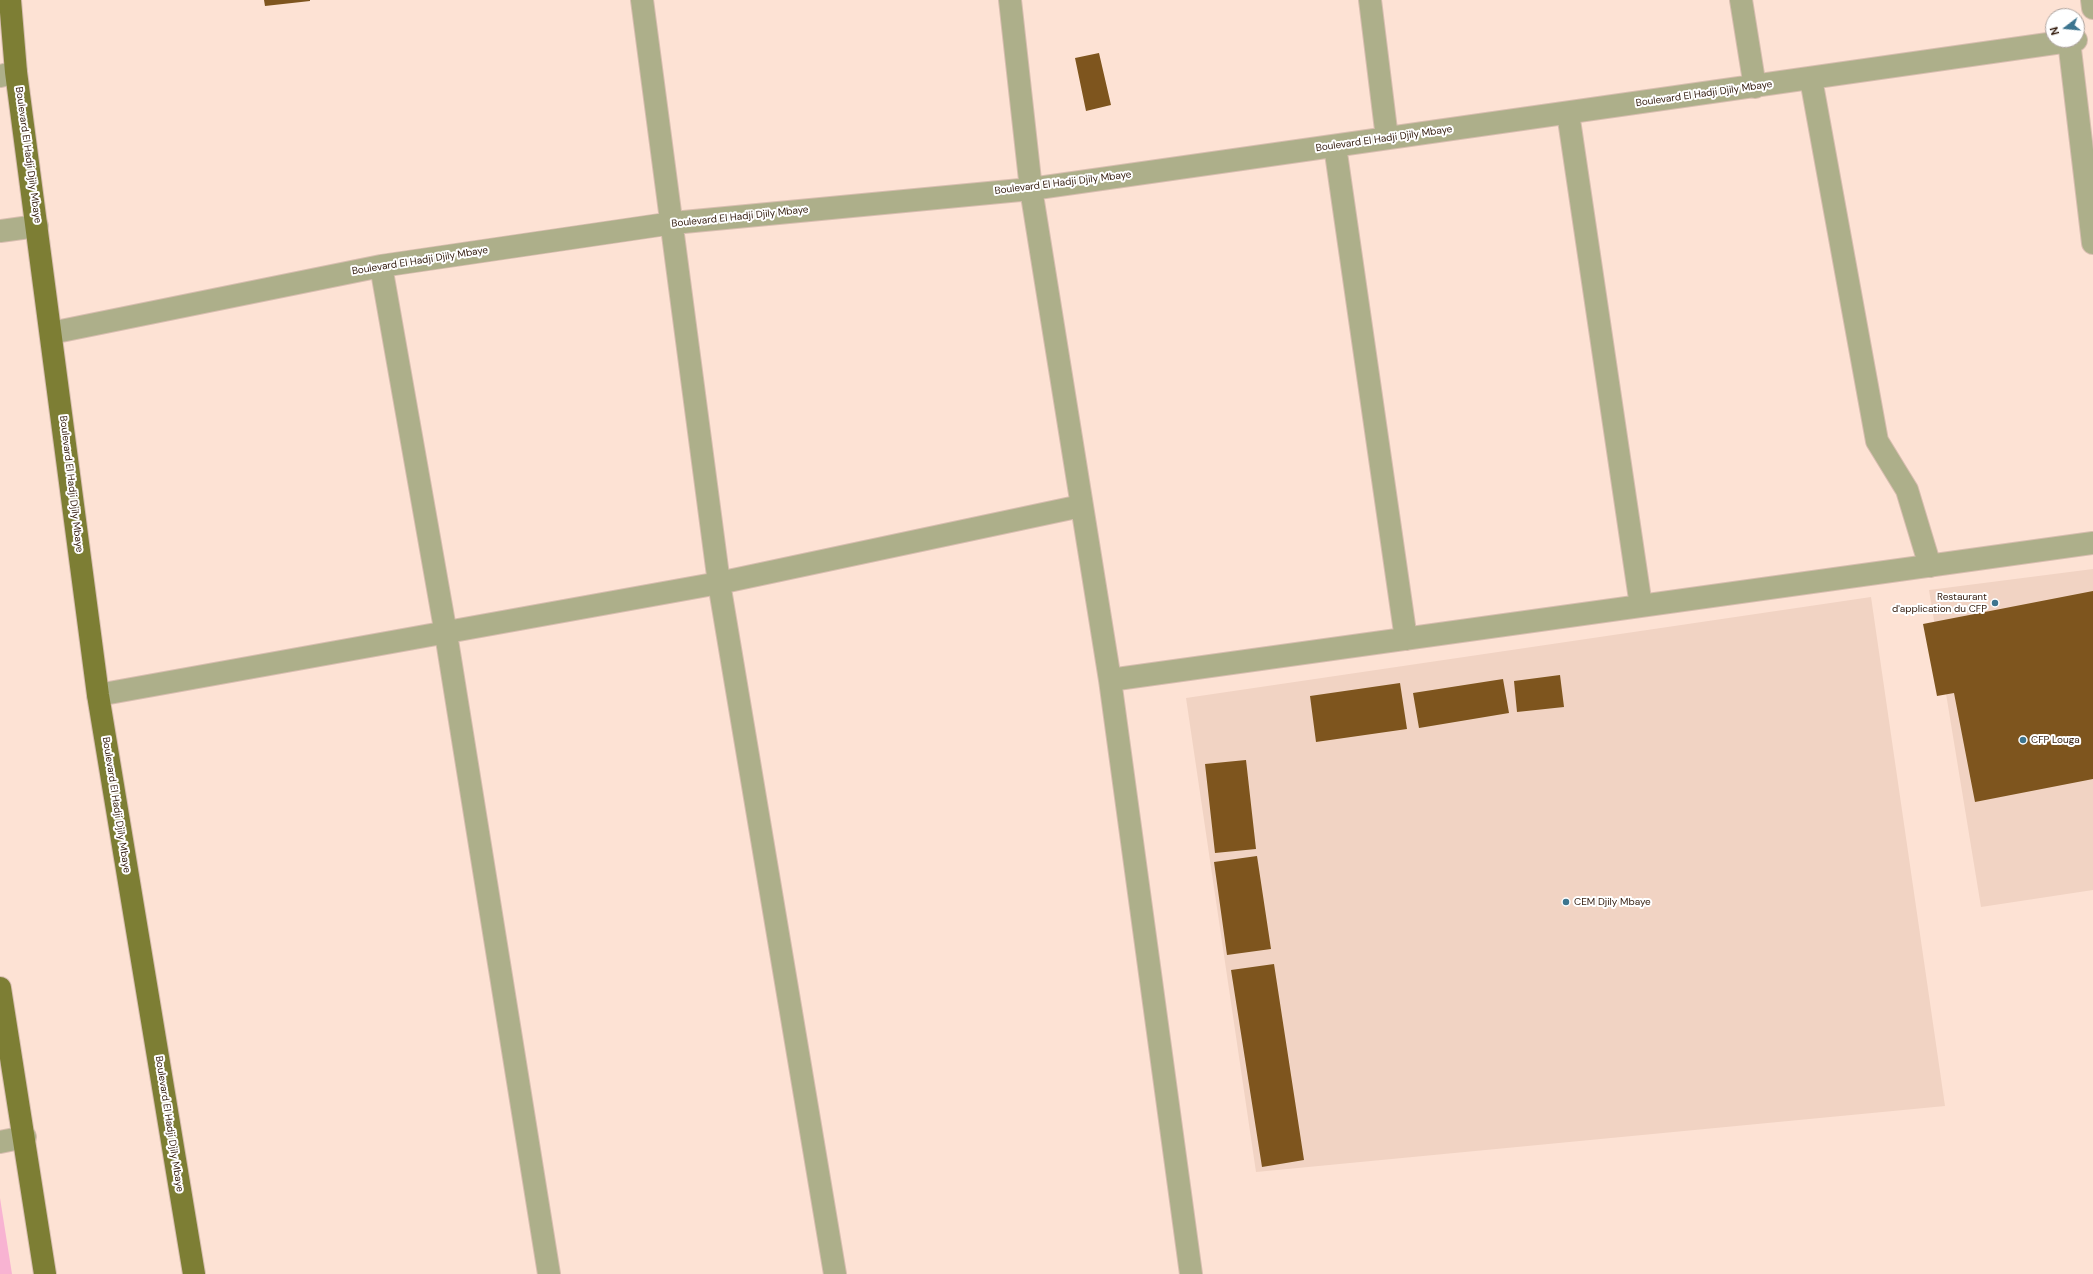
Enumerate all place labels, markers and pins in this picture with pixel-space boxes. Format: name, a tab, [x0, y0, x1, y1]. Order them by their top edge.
place label: Restaurant d'application du CFP	[1892, 591, 1987, 614]
marker: Restaurant d'application du CFP	[1990, 598, 2000, 608]
place label: CFP Louga	[2031, 734, 2080, 746]
marker: CFP Louga	[2018, 735, 2028, 745]
place label: CEM Djily Mbaye	[1574, 896, 1651, 908]
marker: CEM Djily Mbaye	[1561, 897, 1571, 907]

